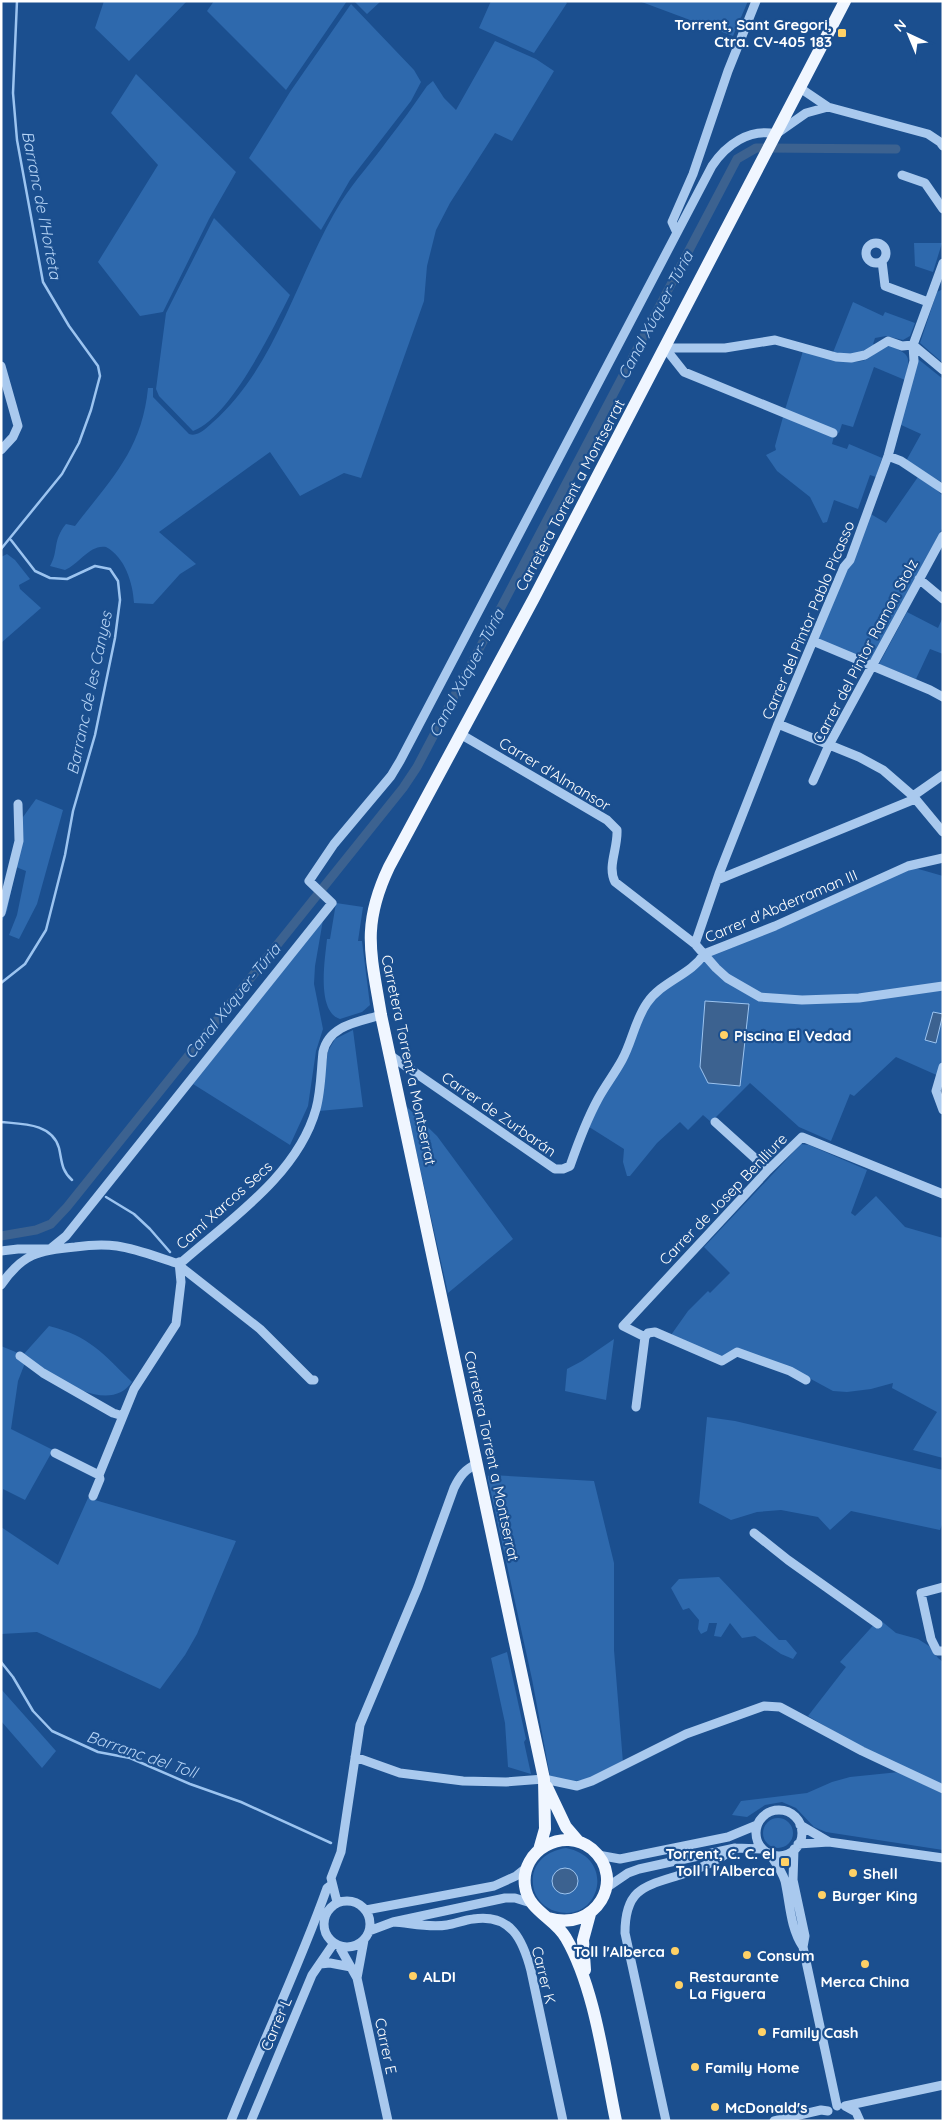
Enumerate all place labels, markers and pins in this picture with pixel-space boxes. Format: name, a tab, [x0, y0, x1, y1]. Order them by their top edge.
place label: Torrent, Sant Gregori, Ctra. CV-405 183	[674, 15, 832, 51]
marker: Torrent, Sant Gregori, Ctra. CV-405 183	[836, 27, 848, 39]
place label: Piscina El Vedad	[734, 1026, 851, 1045]
marker: Piscina El Vedad	[718, 1029, 730, 1041]
place label: Torrent, C. C. el Toll i l'Alberca	[666, 1844, 775, 1880]
marker: Torrent, C. C. el Toll i l'Alberca	[779, 1856, 791, 1868]
place label: Shell	[863, 1864, 898, 1883]
marker: Shell	[847, 1867, 859, 1879]
place label: Burger King	[832, 1886, 918, 1905]
marker: Burger King	[816, 1889, 828, 1901]
place label: Toll l'Alberca	[573, 1942, 665, 1961]
marker: Toll l'Alberca	[669, 1945, 681, 1957]
place label: Consum	[757, 1946, 815, 1965]
marker: Consum	[741, 1949, 753, 1961]
marker: Merca China	[859, 1958, 871, 1970]
place label: ALDI	[423, 1967, 456, 1986]
place label: Restaurante La Figuera	[689, 1967, 779, 2003]
marker: ALDI	[407, 1970, 419, 1982]
place label: Merca China	[821, 1972, 909, 1991]
marker: Restaurante La Figuera	[673, 1979, 685, 1991]
place label: Family Cash	[772, 2023, 859, 2042]
marker: Family Cash	[756, 2026, 768, 2038]
place label: Family Home	[705, 2058, 800, 2077]
marker: Family Home	[689, 2061, 701, 2073]
place label: McDonald's	[725, 2098, 807, 2117]
marker: McDonald's	[709, 2101, 721, 2113]

